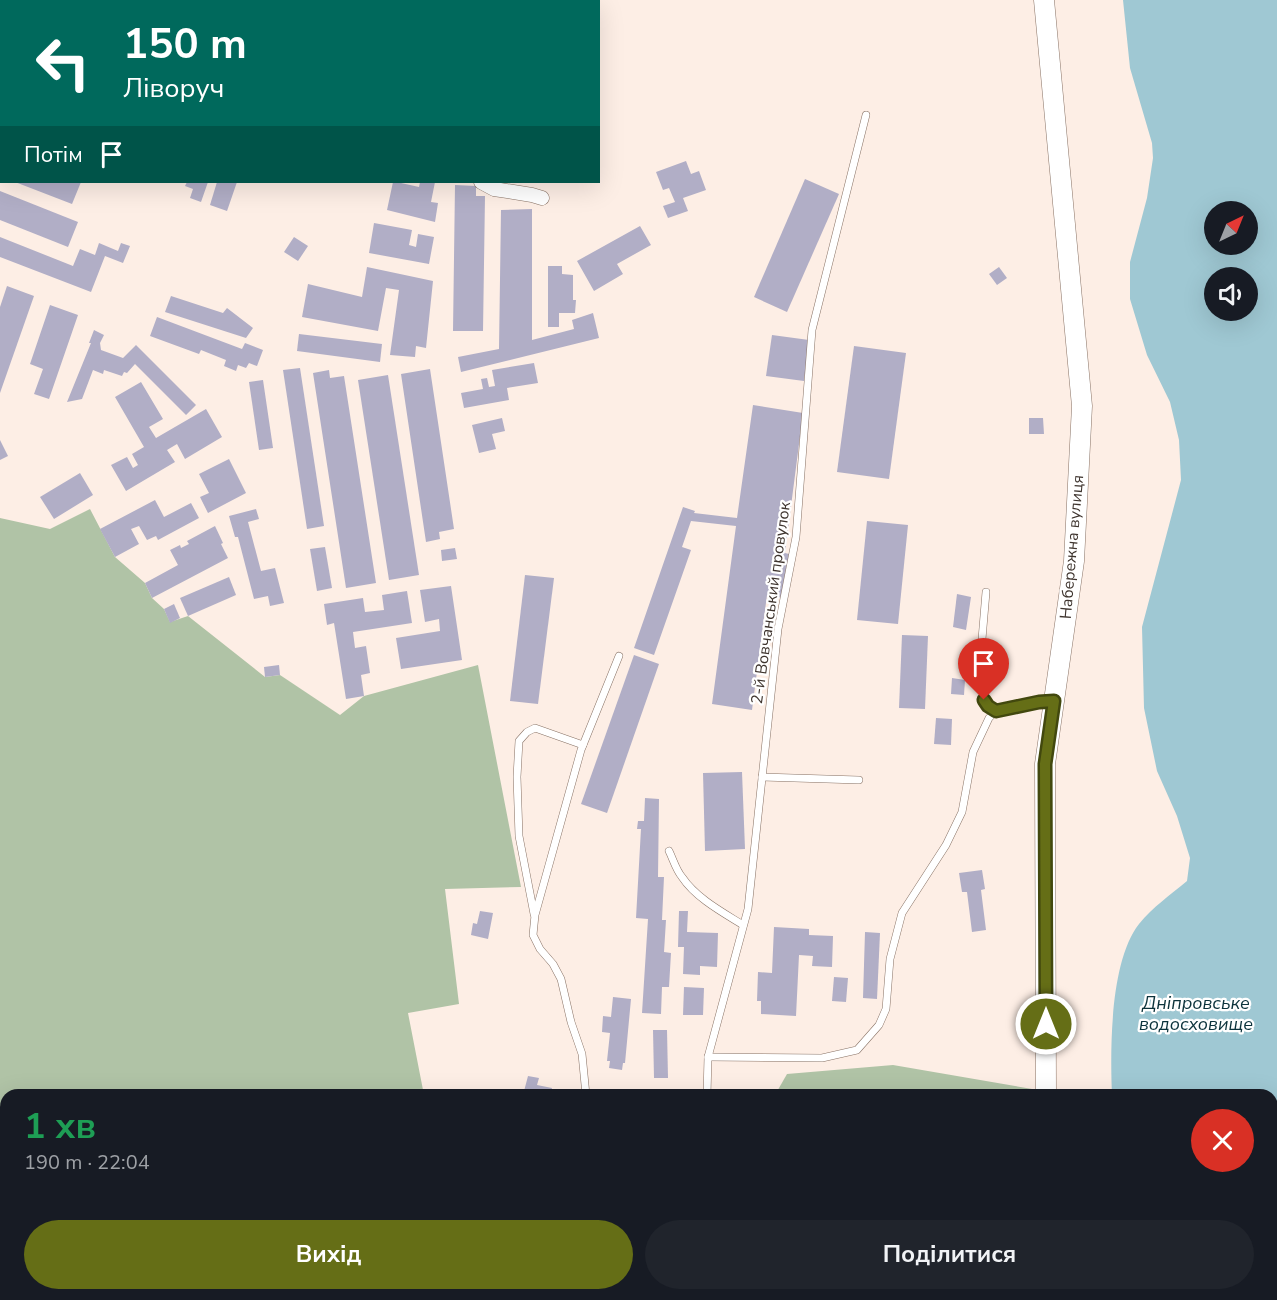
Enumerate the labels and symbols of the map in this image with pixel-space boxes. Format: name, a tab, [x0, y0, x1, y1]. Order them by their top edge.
north arrow	[1204, 201, 1258, 255]
street label: Набережна вулиця	[1055, 474, 1089, 620]
street label: 2-й Вовчанський провулок	[746, 500, 796, 705]
pin	[958, 638, 1009, 700]
water label: Дніпровське водосховище	[1139, 991, 1253, 1036]
position arrow	[1014, 992, 1078, 1056]

